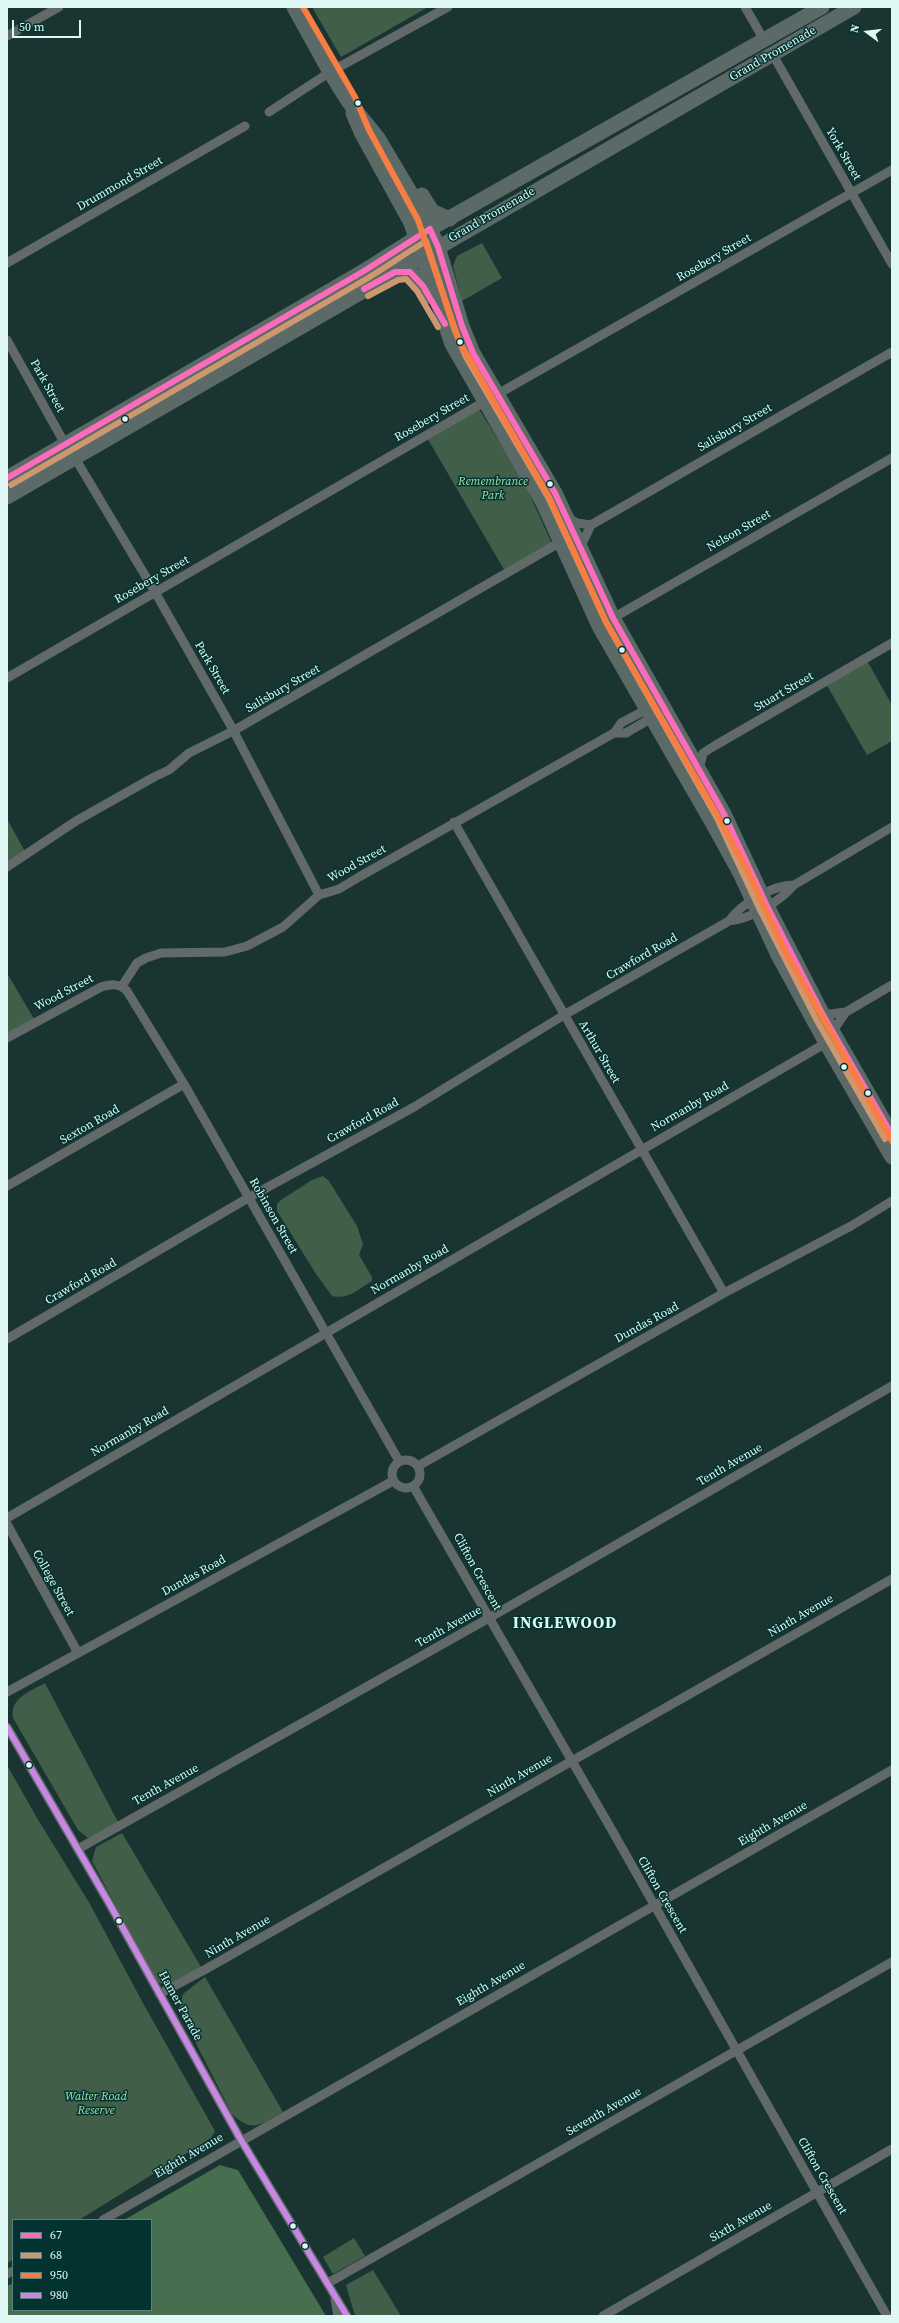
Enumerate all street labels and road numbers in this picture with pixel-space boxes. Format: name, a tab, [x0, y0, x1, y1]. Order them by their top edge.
street label: Grand Promenade	[727, 23, 819, 85]
street label: York Street	[822, 125, 864, 183]
street label: Drummond Street	[75, 154, 165, 214]
street label: Grand Promenade	[446, 184, 538, 246]
street label: Rosebery Street	[674, 231, 754, 285]
street label: Park Street	[27, 357, 67, 415]
street label: Rosebery Street	[392, 391, 472, 445]
street label: Salisbury Street	[695, 401, 775, 455]
street label: Nelson Street	[705, 507, 773, 555]
street label: Rosebery Street	[112, 553, 192, 607]
street label: Park Street	[191, 639, 233, 697]
street label: Salisbury Street	[243, 662, 323, 716]
street label: Stuart Street	[752, 669, 816, 715]
street label: Wood Street	[325, 842, 389, 886]
street label: Crawford Road	[604, 931, 680, 983]
street label: Wood Street	[32, 972, 96, 1014]
street label: Arthur Street	[575, 1018, 623, 1086]
street label: Normanby Road	[649, 1079, 731, 1135]
street label: Crawford Road	[325, 1095, 401, 1147]
street label: Sexton Road	[58, 1102, 122, 1148]
street label: Robinson Street	[246, 1176, 300, 1256]
street label: Normanby Road	[369, 1242, 451, 1298]
street label: Crawford Road	[43, 1256, 119, 1308]
street label: Dundas Road	[613, 1300, 681, 1346]
street label: Normanby Road	[89, 1404, 171, 1460]
street label: Tenth Avenue	[695, 1441, 765, 1489]
street label: Clifton Crescent	[450, 1531, 504, 1613]
street label: College Street	[29, 1547, 77, 1619]
street label: Dundas Road	[160, 1553, 228, 1599]
street label: Ninth Avenue	[766, 1592, 836, 1640]
street label: Tenth Avenue	[414, 1603, 484, 1651]
street label: Ninth Avenue	[485, 1752, 555, 1800]
street label: Tenth Avenue	[131, 1761, 201, 1809]
street label: Eighth Avenue	[736, 1798, 810, 1850]
street label: Clifton Crescent	[634, 1854, 690, 1936]
street label: Ninth Avenue	[203, 1913, 273, 1961]
street label: Eighth Avenue	[454, 1958, 528, 2010]
street label: Hamer Parade	[155, 1969, 205, 2043]
street label: Seventh Avenue	[564, 2085, 644, 2139]
street label: Eighth Avenue	[152, 2130, 226, 2182]
street label: Clifton Crescent	[794, 2135, 850, 2217]
street label: Sixth Avenue	[707, 2198, 775, 2246]

